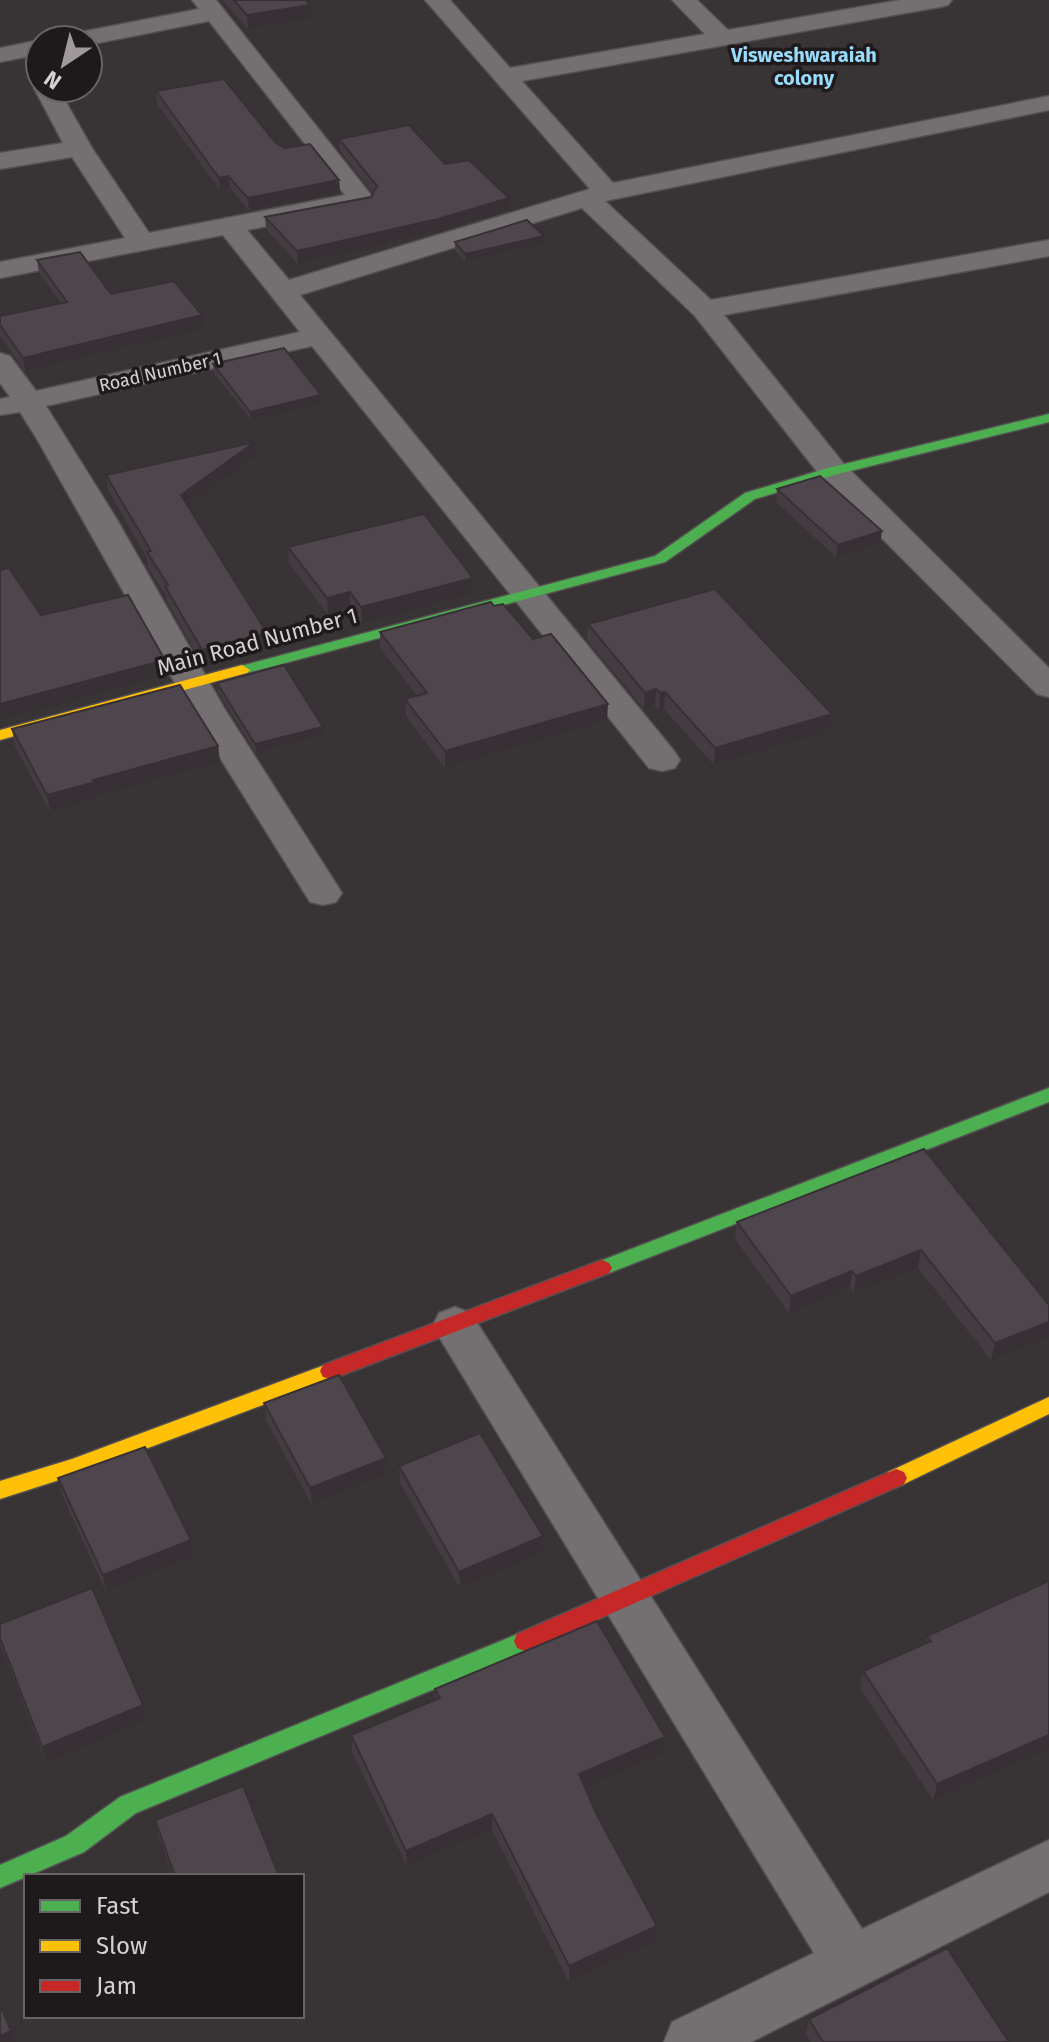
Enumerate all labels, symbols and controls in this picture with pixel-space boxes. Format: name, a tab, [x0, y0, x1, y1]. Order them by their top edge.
north arrow	[24, 24, 104, 104]
district label: Visweshwaraiah colony	[730, 43, 877, 90]
text: N	[39, 65, 67, 95]
street label: Road Number 1	[97, 347, 223, 397]
street label: Main Road Number 1	[154, 602, 360, 681]
legend	[24, 1874, 304, 2018]
text: Fast	[96, 1892, 139, 1920]
text: Slow	[96, 1932, 147, 1960]
text: Jam	[96, 1972, 137, 2000]

